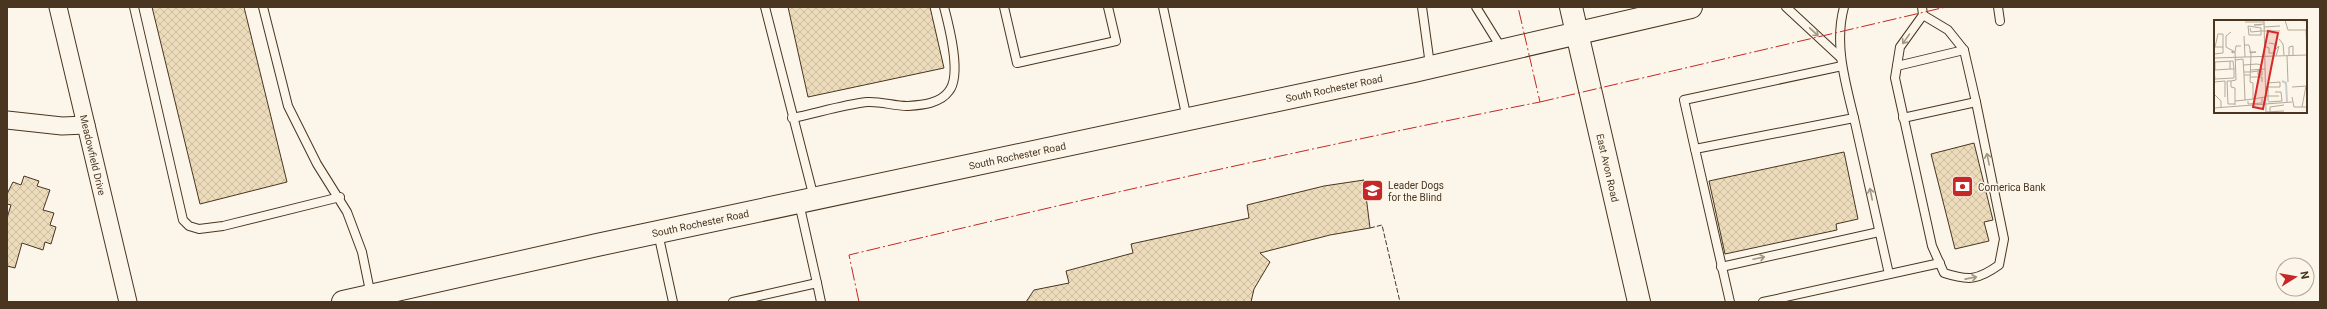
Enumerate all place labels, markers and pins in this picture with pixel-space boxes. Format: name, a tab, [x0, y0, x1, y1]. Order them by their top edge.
bank icon: Comerica Bank	[1949, 174, 1975, 200]
school or university icon: Leader Dogs for the Blind	[1360, 178, 1386, 204]
place label: Leader Dogs for the Blind	[1388, 180, 1444, 203]
place label: Comerica Bank	[1978, 182, 2046, 193]

